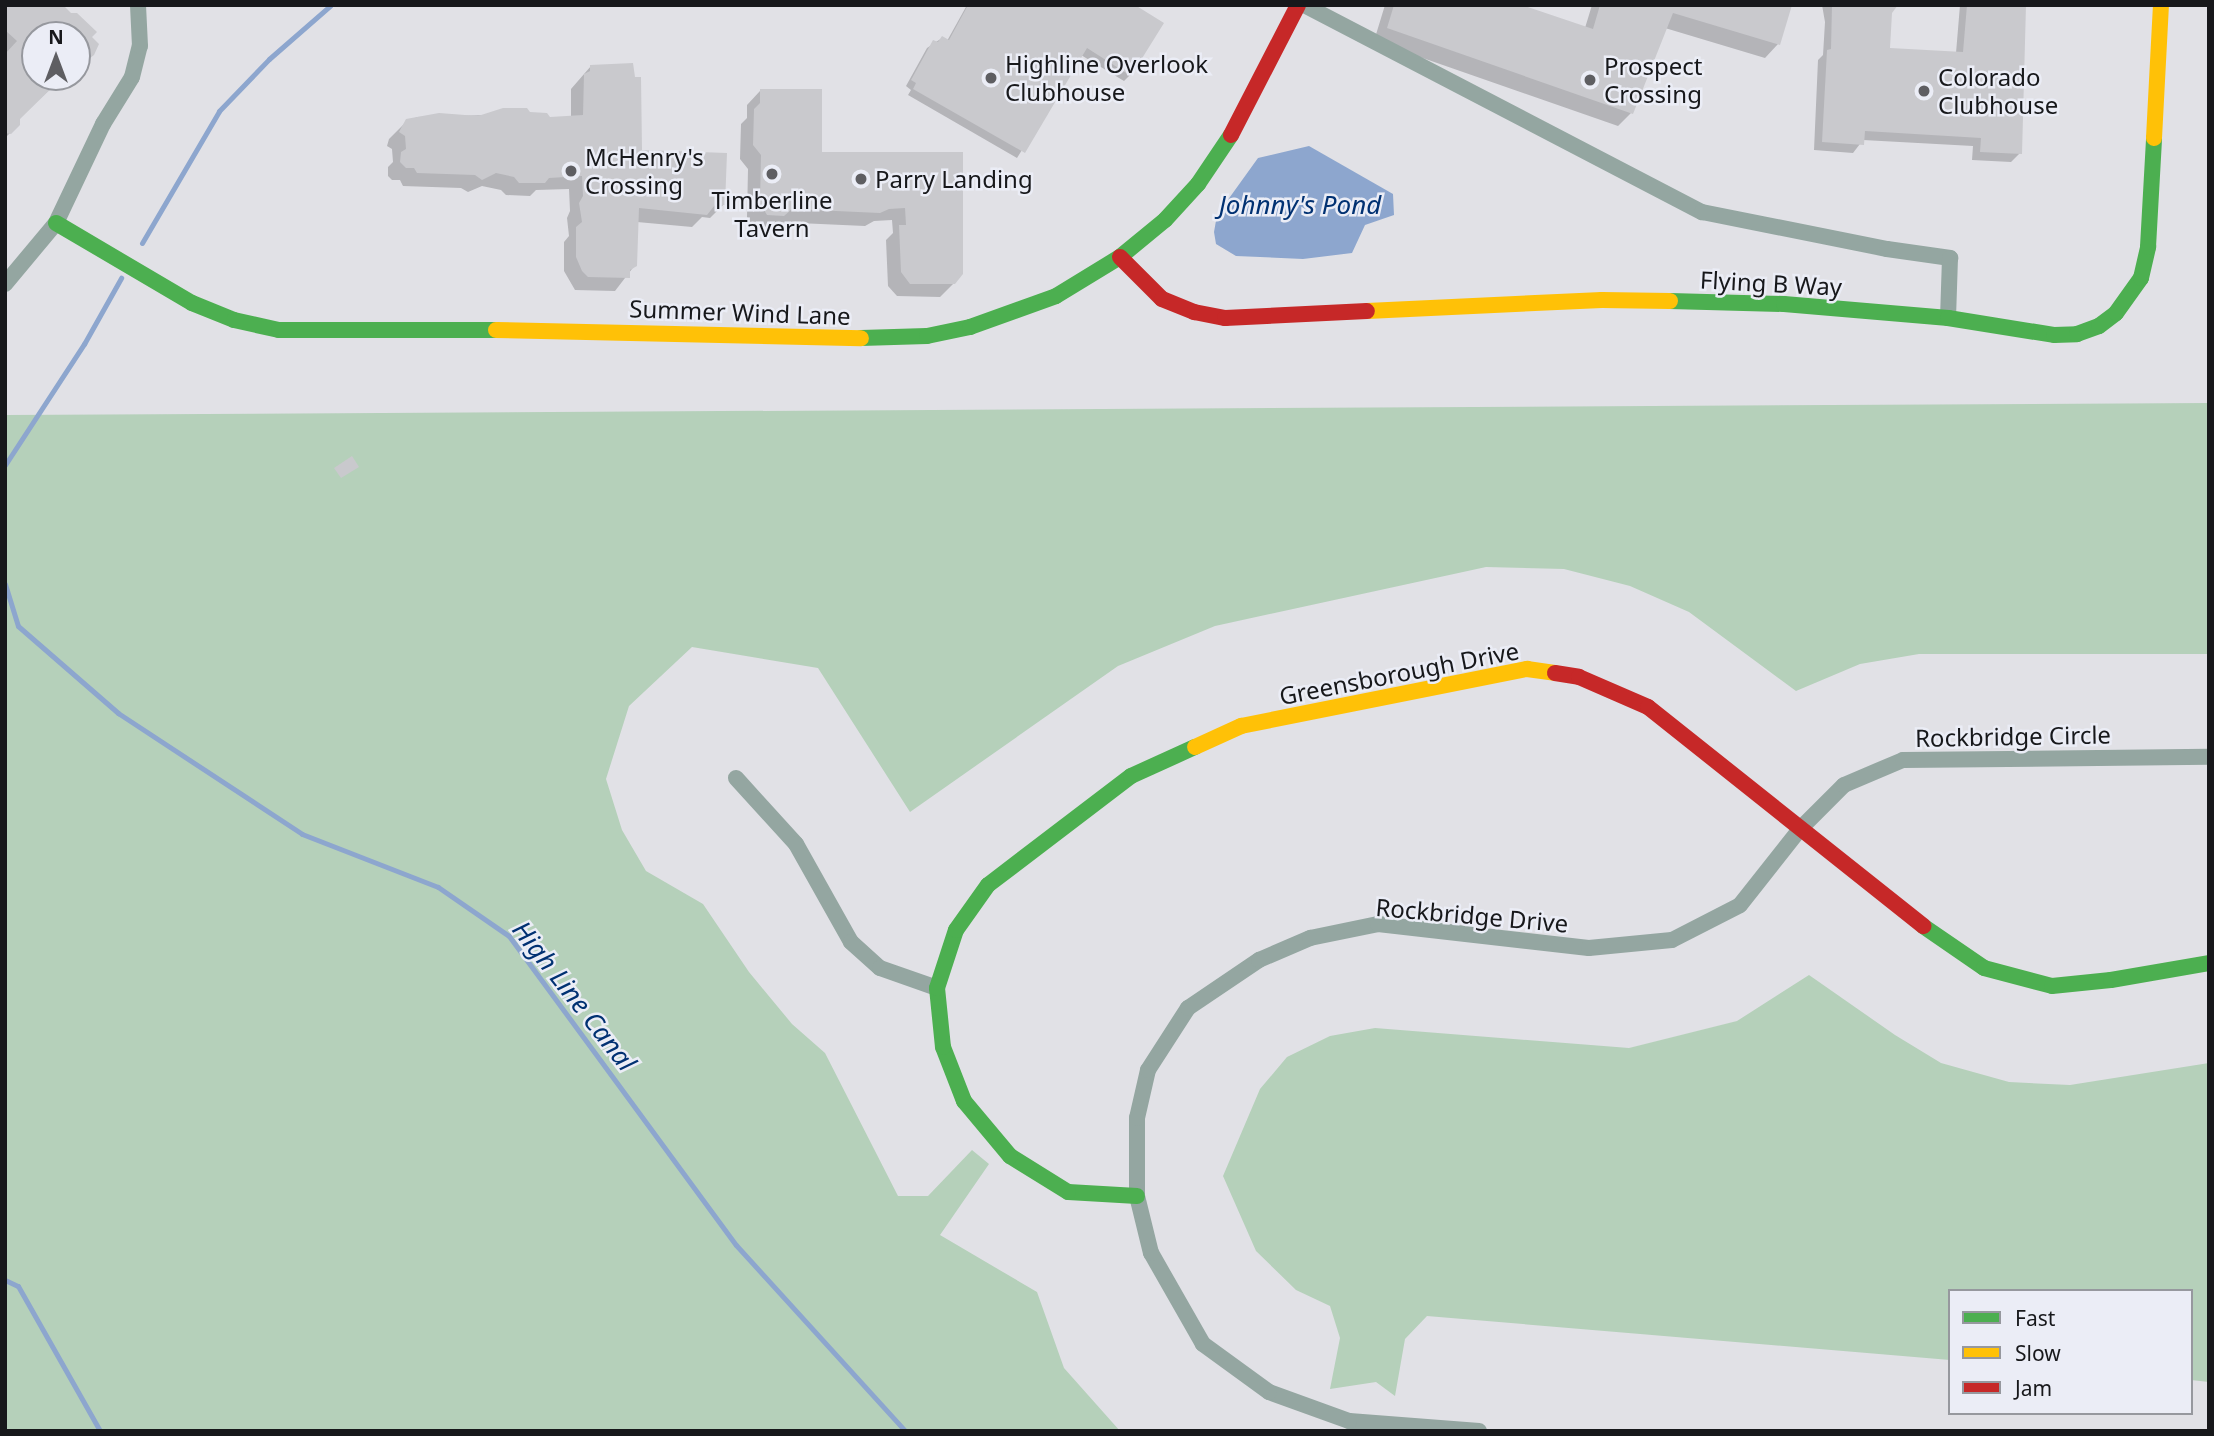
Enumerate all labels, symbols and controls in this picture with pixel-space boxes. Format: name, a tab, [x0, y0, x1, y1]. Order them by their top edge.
north arrow	[21, 21, 91, 91]
text: N	[48, 24, 64, 50]
place label: Highline Overlook Clubhouse	[1005, 50, 1208, 106]
place label: Prospect Crossing	[1604, 52, 1702, 108]
place label: Colorado Clubhouse	[1938, 63, 2058, 119]
marker: Highline Overlook Clubhouse	[983, 70, 999, 86]
marker: Prospect Crossing	[1582, 72, 1598, 88]
marker: Colorado Clubhouse	[1916, 83, 1932, 99]
place label: McHenry's Crossing	[585, 143, 704, 199]
marker: McHenry's Crossing	[563, 163, 579, 179]
place label: Parry Landing	[875, 165, 1033, 193]
marker: Timberline Tavern	[764, 166, 780, 182]
marker: Parry Landing	[853, 171, 869, 187]
place label: Timberline Tavern	[712, 186, 832, 242]
water label: Johnny's Pond	[1219, 189, 1381, 221]
street label: Flying B Way	[1699, 265, 1843, 301]
street label: Summer Wind Lane	[629, 294, 851, 330]
street label: Greensborough Drive	[1277, 636, 1521, 710]
street label: Rockbridge Circle	[1915, 720, 2111, 752]
street label: Rockbridge Drive	[1374, 892, 1570, 938]
water label: High Line Canal	[506, 915, 642, 1077]
legend	[1948, 1289, 2193, 1415]
text: Fast	[2015, 1304, 2055, 1332]
text: Slow	[2015, 1339, 2061, 1367]
text: Jam	[2015, 1374, 2052, 1402]

